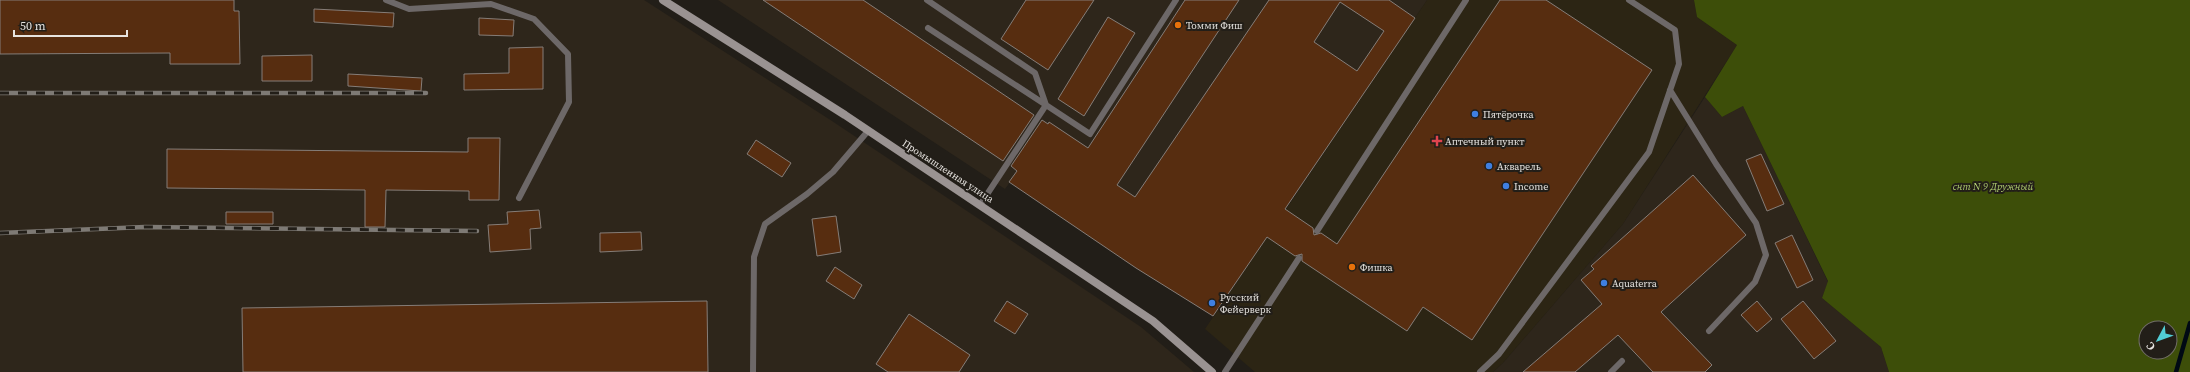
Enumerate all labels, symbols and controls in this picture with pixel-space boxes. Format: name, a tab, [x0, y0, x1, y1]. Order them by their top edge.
scale bar	[14, 12, 127, 38]
text: 50 m	[20, 18, 46, 34]
place label: Томми Фиш	[1186, 19, 1243, 32]
marker: Томми Фиш	[1173, 20, 1183, 30]
place label: Пятёрочка	[1483, 108, 1534, 121]
marker: Пятёрочка	[1470, 109, 1480, 119]
place label: Аптечный пункт	[1445, 135, 1525, 148]
marker: Аптечный пункт	[1432, 136, 1442, 146]
street label: Промышленная улица	[900, 137, 997, 206]
place label: Акварель	[1497, 160, 1541, 173]
marker: Акварель	[1484, 161, 1494, 171]
place label: Income	[1514, 180, 1548, 193]
park label: снт N 9 Дружный	[1953, 180, 2034, 193]
marker: Income	[1501, 181, 1511, 191]
place label: Фишка	[1360, 261, 1394, 274]
marker: Фишка	[1347, 262, 1357, 272]
place label: Aquaterra	[1612, 277, 1658, 290]
marker: Aquaterra	[1599, 278, 1609, 288]
place label: Русский Фейерверк	[1220, 291, 1271, 316]
marker: Русский Фейерверк	[1207, 298, 1217, 308]
north arrow	[2138, 320, 2178, 360]
text: С	[2143, 339, 2159, 354]

